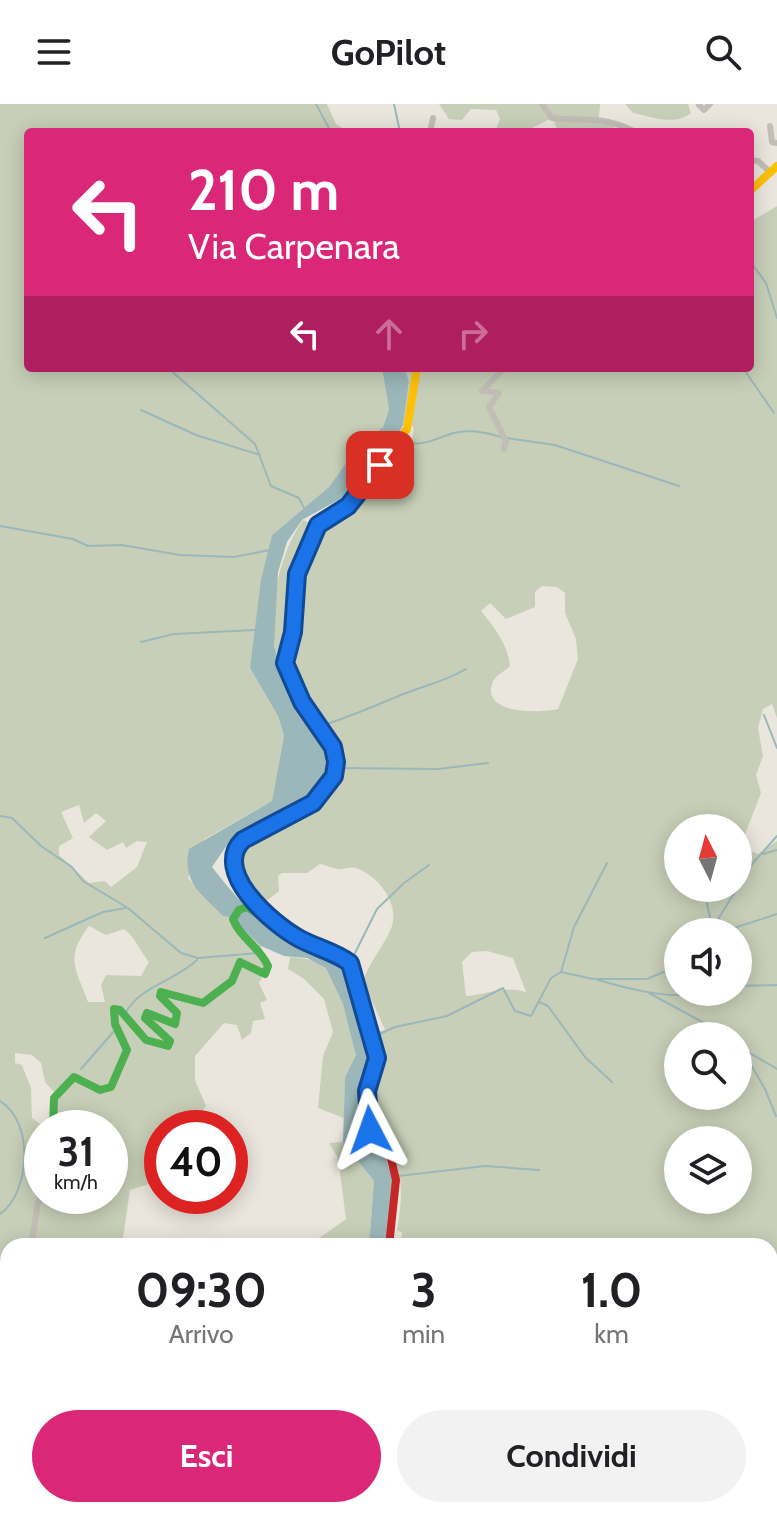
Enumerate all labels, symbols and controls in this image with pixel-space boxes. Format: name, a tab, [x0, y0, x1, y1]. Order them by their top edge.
icon: menu	[32, 30, 76, 74]
text: GoPilot	[331, 30, 446, 74]
icon: search	[701, 30, 745, 74]
text: 210 m	[188, 156, 339, 224]
icon: left	[56, 160, 160, 264]
text: Via Carpenara	[188, 224, 400, 268]
icon: left	[283, 312, 327, 356]
icon: ahead	[367, 312, 411, 356]
icon: right	[451, 312, 495, 356]
pin	[346, 431, 414, 499]
icon: arrive	[358, 443, 402, 487]
north arrow	[664, 814, 752, 902]
map controls	[664, 814, 752, 1214]
button: sound	[664, 918, 752, 1006]
button: search	[664, 1022, 752, 1110]
position arrow	[328, 1088, 412, 1172]
speed limit sign: 40	[144, 1110, 248, 1214]
button: layers	[664, 1126, 752, 1214]
text: 31	[58, 1127, 94, 1176]
text: km/h	[54, 1170, 98, 1194]
text: 09:30	[136, 1261, 267, 1319]
text: 3	[411, 1261, 437, 1319]
text: 1.0	[581, 1261, 642, 1319]
text: Arrivo	[169, 1318, 234, 1350]
text: min	[402, 1318, 445, 1350]
text: km	[594, 1318, 629, 1350]
button: Esci	[32, 1410, 381, 1502]
button: Condividi	[397, 1410, 746, 1502]

